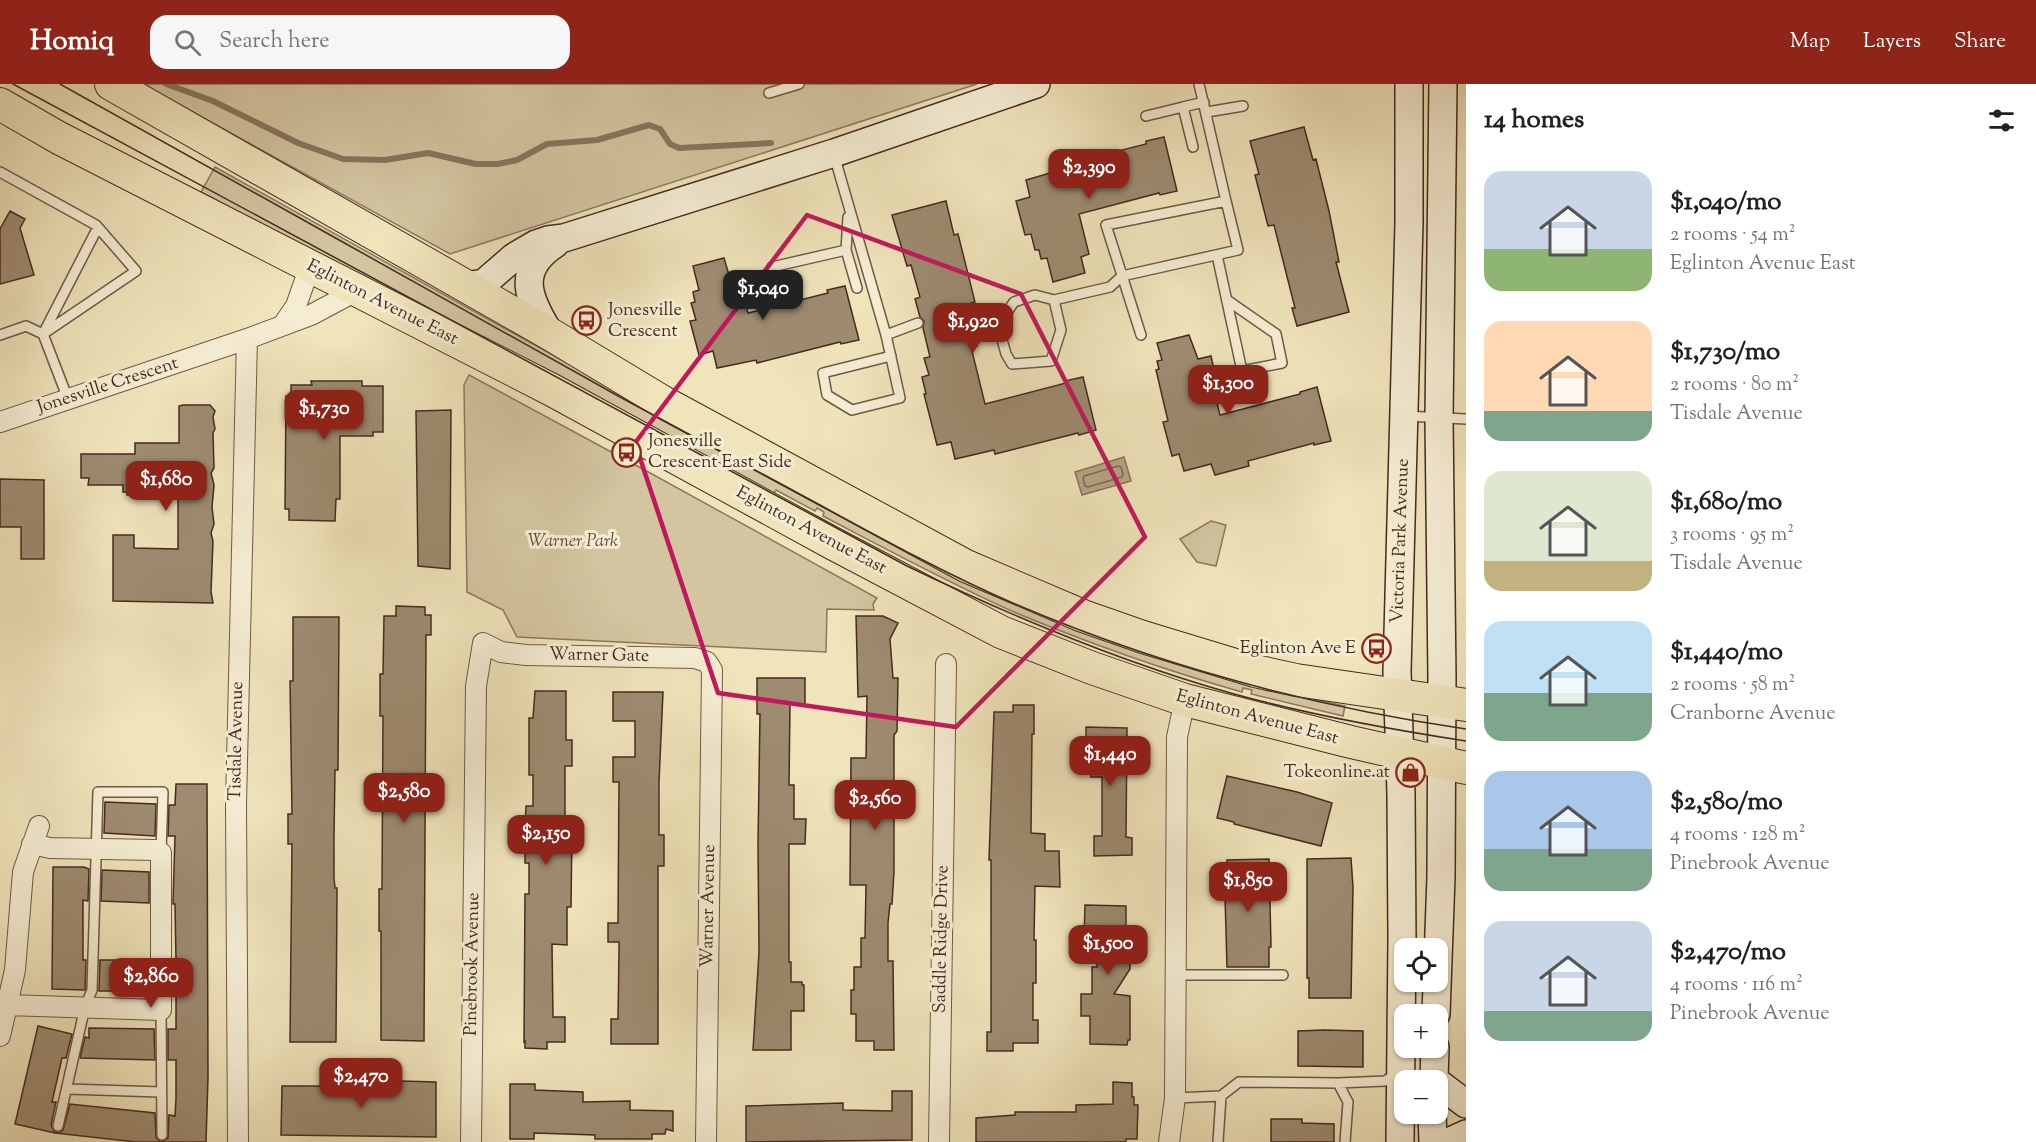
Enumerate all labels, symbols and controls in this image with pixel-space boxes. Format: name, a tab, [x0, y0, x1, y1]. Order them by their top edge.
search box	[150, 15, 570, 69]
text: Homiq	[30, 22, 114, 62]
icon: search	[171, 26, 204, 59]
text: Search here	[219, 26, 329, 58]
text: Map	[1790, 27, 1830, 57]
text: Layers	[1863, 27, 1921, 57]
text: Share	[1954, 27, 2006, 57]
text: 14 homes	[1484, 102, 1584, 139]
icon: filters	[1985, 104, 2018, 137]
pin: $2,390	[1040, 149, 1138, 200]
text: $2,390	[1062, 154, 1116, 183]
text: $1,040/mo	[1670, 184, 1782, 221]
icon: home	[1532, 195, 1604, 267]
text: 2 rooms · 54 m²	[1670, 221, 1795, 250]
text: Eglinton Avenue East	[1670, 250, 1856, 279]
street label: Eglinton Avenue East	[302, 253, 462, 353]
pin: $1,040	[714, 270, 812, 321]
text: $1,040	[737, 275, 789, 304]
place label: Jonesville Crescent	[607, 298, 682, 345]
pin: $1,920	[924, 303, 1022, 354]
bus stop icon: Jonesville Crescent	[571, 305, 603, 337]
text: $1,920	[947, 308, 999, 337]
text: $1,730/mo	[1670, 334, 1780, 371]
icon: home	[1532, 345, 1604, 417]
street label: Jonesville Crescent	[33, 351, 182, 421]
pin: $1,300	[1179, 365, 1277, 416]
text: $1,300	[1202, 370, 1254, 399]
text: 2 rooms · 80 m²	[1670, 371, 1799, 400]
pin: $1,730	[275, 390, 373, 441]
text: $1,730	[299, 395, 349, 424]
text: Tisdale Avenue	[1670, 400, 1803, 429]
place label: Jonesville Crescent East Side	[647, 429, 792, 476]
bus stop icon: Jonesville Crescent East Side	[611, 436, 643, 468]
street label: Victoria Park Avenue	[1385, 458, 1417, 624]
pin: $1,680	[117, 461, 215, 512]
text: $1,680	[140, 466, 192, 495]
street label: Eglinton Avenue East	[731, 480, 891, 582]
text: $1,680/mo	[1670, 484, 1782, 521]
icon: home	[1532, 495, 1604, 567]
text: 3 rooms · 95 m²	[1670, 521, 1794, 550]
park label: Warner Park	[528, 529, 618, 555]
text: Tisdale Avenue	[1670, 550, 1803, 579]
bus stop icon: Eglinton Ave E	[1361, 633, 1393, 665]
text: $1,440/mo	[1670, 634, 1783, 671]
place label: Eglinton Ave E	[1240, 636, 1356, 662]
street label: Warner Gate	[548, 642, 650, 670]
icon: home	[1532, 645, 1604, 717]
text: 2 rooms · 58 m²	[1670, 671, 1795, 700]
street label: Tisdale Avenue	[223, 681, 251, 801]
street label: Eglinton Avenue East	[1173, 684, 1341, 752]
text: Cranborne Avenue	[1670, 700, 1836, 729]
pin: $1,440	[1061, 736, 1159, 787]
text: $1,440	[1083, 741, 1137, 770]
shop icon: Tokeonline.at	[1395, 757, 1427, 789]
place label: Tokeonline.at	[1284, 760, 1390, 786]
pin: $2,580	[355, 773, 453, 824]
text: $2,580	[378, 778, 430, 807]
pin: $2,560	[826, 780, 924, 831]
text: $2,580/mo	[1670, 784, 1783, 821]
text: $2,560	[849, 785, 901, 814]
icon: home	[1532, 795, 1604, 867]
pin: $2,150	[497, 815, 595, 866]
text: $2,150	[521, 820, 571, 849]
text: 4 rooms · 128 m²	[1670, 821, 1805, 850]
street label: Warner Avenue	[695, 844, 723, 968]
text: Pinebrook Avenue	[1670, 850, 1830, 879]
pin: $1,850	[1199, 862, 1297, 913]
street label: Saddle Ridge Drive	[928, 865, 956, 1013]
text: $1,850	[1223, 867, 1273, 896]
street label: Pinebrook Avenue	[459, 892, 487, 1036]
pin: $1,500	[1059, 925, 1157, 976]
text: $1,500	[1083, 930, 1133, 959]
text: $2,470/mo	[1670, 934, 1786, 971]
map controls	[1394, 938, 1448, 1124]
button: locate	[1394, 938, 1448, 992]
icon: home	[1532, 945, 1604, 1017]
pin: $2,860	[102, 958, 200, 1009]
text: $2,860	[123, 963, 179, 992]
text: 4 rooms · 116 m²	[1670, 971, 1803, 1000]
text: Pinebrook Avenue	[1670, 1000, 1830, 1029]
button: +	[1394, 1004, 1448, 1058]
pin: $2,470	[312, 1058, 410, 1109]
text: $2,470	[333, 1063, 389, 1092]
button: −	[1394, 1070, 1448, 1124]

